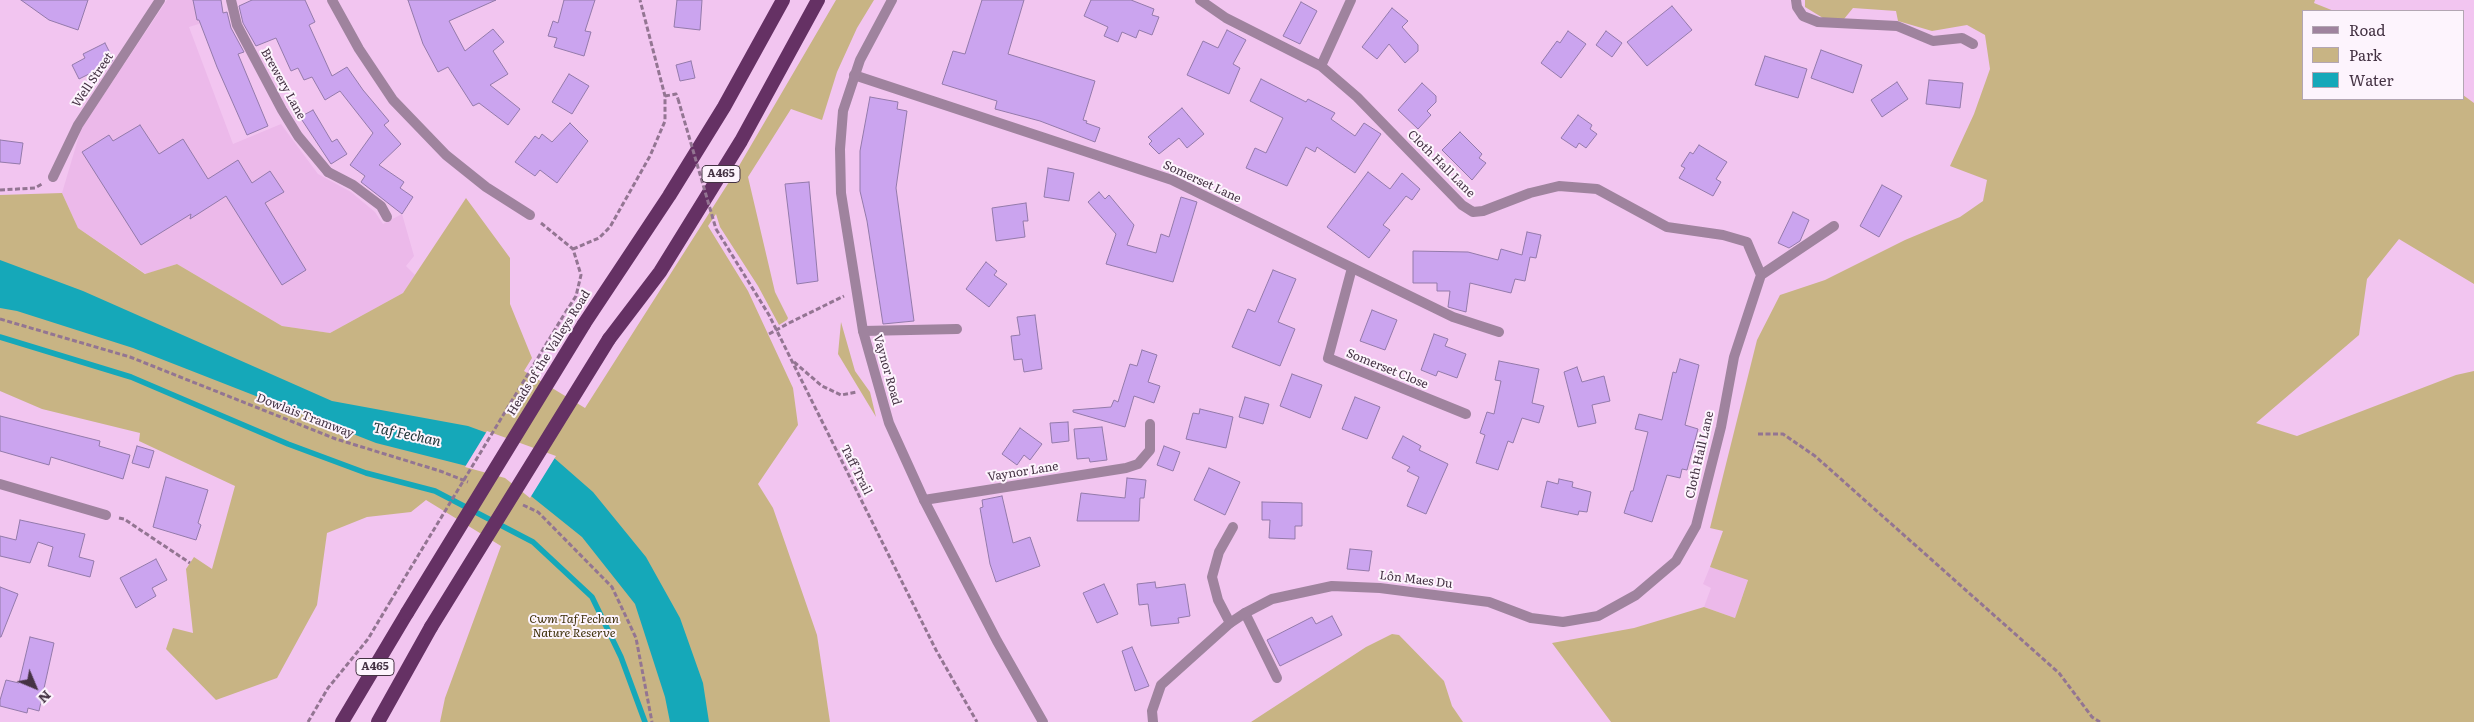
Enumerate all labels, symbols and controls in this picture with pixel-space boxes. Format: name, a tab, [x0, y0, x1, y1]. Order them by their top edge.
legend	[2302, 10, 2464, 100]
text: Road	[2349, 18, 2385, 41]
text: Park	[2349, 43, 2382, 66]
street label: Brewery Lane	[258, 46, 308, 122]
street label: Well Street	[69, 50, 117, 110]
text: Water	[2349, 68, 2394, 91]
street label: Cloth Hall Lane	[1404, 127, 1478, 201]
street label: Somerset Lane	[1161, 158, 1243, 206]
road number: A465	[702, 165, 740, 182]
street label: Heads of the Valleys Road	[504, 288, 594, 418]
street label: Vaynor Road	[870, 333, 904, 407]
street label: Somerset Close	[1344, 346, 1430, 392]
street label: Dowlais Tramway	[254, 391, 356, 441]
street label: Cloth Hall Lane	[1683, 410, 1717, 500]
water label: Taf Fechan	[372, 420, 442, 450]
street label: Taff Trail	[837, 443, 875, 497]
street label: Vaynor Lane	[986, 459, 1060, 485]
street label: Lôn Maes Du	[1379, 568, 1453, 592]
park label: Cwm Taf Fechan Nature Reserve	[529, 612, 619, 640]
road number: A465	[356, 659, 394, 676]
north arrow	[10, 662, 60, 712]
text: N	[34, 686, 57, 709]

